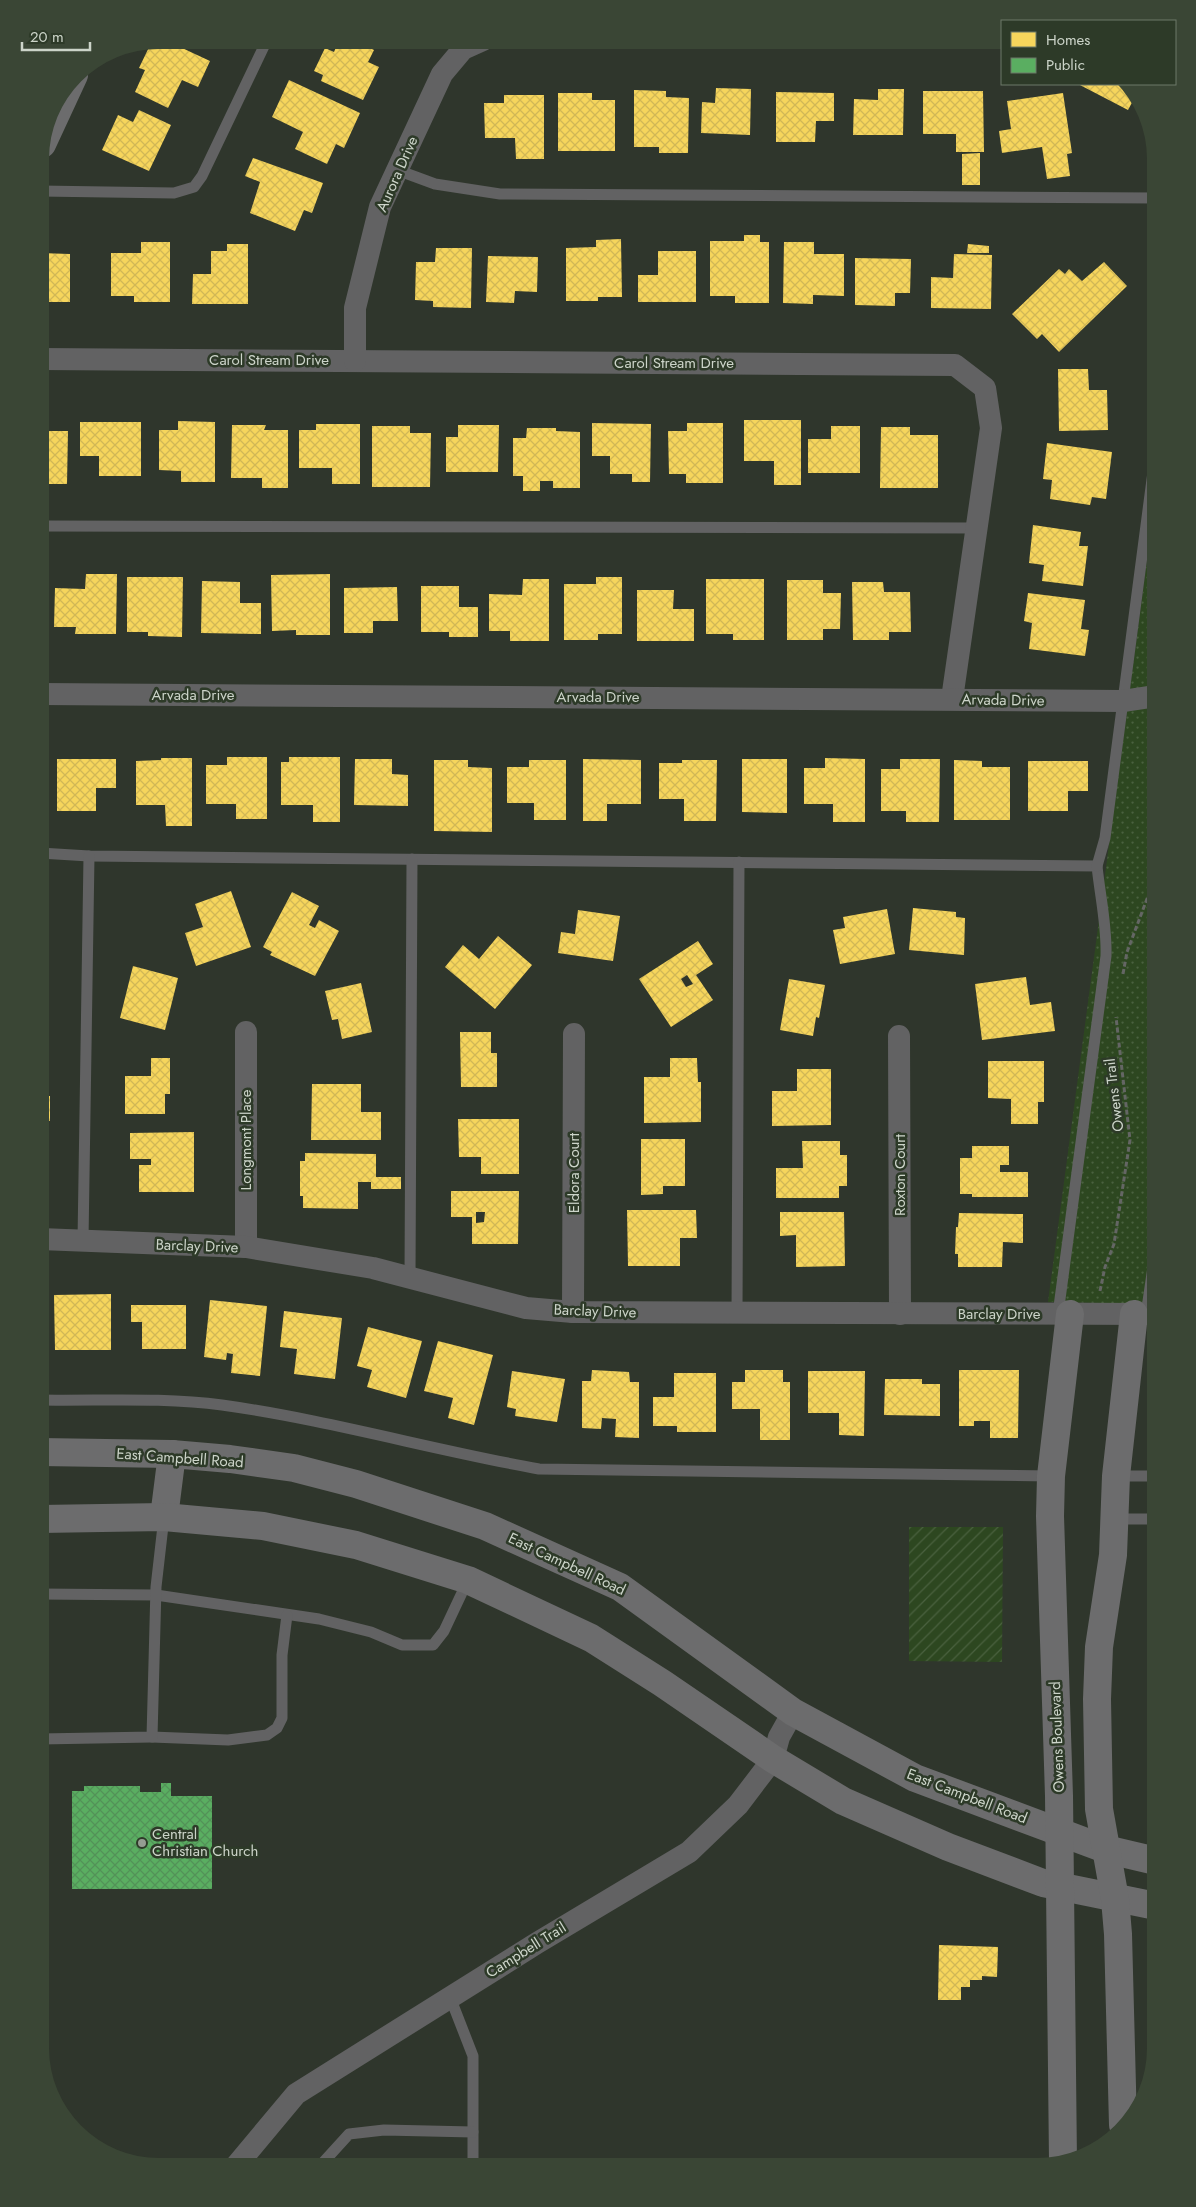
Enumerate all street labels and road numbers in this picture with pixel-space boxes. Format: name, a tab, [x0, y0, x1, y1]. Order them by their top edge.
street label: Aurora Drive	[371, 132, 424, 215]
street label: Carol Stream Drive	[209, 349, 329, 371]
street label: Carol Stream Drive	[614, 352, 734, 374]
street label: Arvada Drive	[152, 684, 235, 706]
street label: Arvada Drive	[557, 686, 640, 708]
street label: Arvada Drive	[961, 688, 1045, 712]
street label: Owens Trail	[1099, 1057, 1129, 1133]
street label: Longmont Place	[235, 1089, 257, 1191]
street label: Eldora Court	[563, 1132, 585, 1213]
street label: Roxton Court	[889, 1134, 911, 1216]
street label: Barclay Drive	[155, 1234, 239, 1258]
street label: Barclay Drive	[553, 1299, 637, 1323]
street label: Barclay Drive	[958, 1303, 1041, 1325]
street label: East Campbell Road	[116, 1443, 244, 1473]
street label: East Campbell Road	[505, 1527, 629, 1601]
street label: Owens Boulevard	[1044, 1681, 1070, 1793]
street label: East Campbell Road	[904, 1763, 1030, 1829]
street label: Campbell Trail	[482, 1917, 570, 1983]

